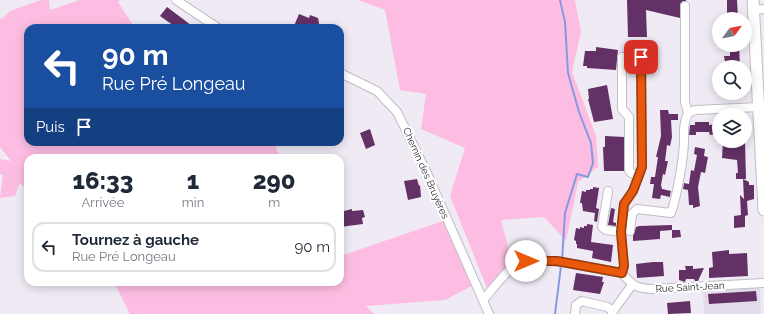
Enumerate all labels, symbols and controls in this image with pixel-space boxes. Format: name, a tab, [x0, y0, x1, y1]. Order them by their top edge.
north arrow	[712, 12, 752, 52]
map controls	[712, 12, 752, 148]
text: 90 m	[102, 39, 168, 72]
icon: left	[36, 40, 88, 92]
pin	[624, 40, 658, 74]
icon: arrive	[630, 46, 652, 68]
button: search	[712, 60, 752, 100]
text: Rue Pré Longeau	[102, 73, 246, 94]
button: layers	[712, 108, 752, 148]
icon: arrive	[73, 116, 95, 138]
text: Puis	[36, 118, 65, 136]
street label: Chemin des Bruyères	[401, 126, 451, 221]
text: 16:33	[72, 166, 133, 195]
text: 1	[187, 166, 199, 195]
text: 290	[253, 166, 296, 195]
text: Arrivée	[82, 195, 124, 210]
text: min	[182, 195, 204, 210]
text: m	[268, 195, 280, 210]
text: Tournez à gauche	[72, 231, 199, 249]
icon: left	[38, 236, 60, 258]
text: 90 m	[294, 238, 330, 256]
position arrow	[505, 240, 547, 282]
text: Rue Pré Longeau	[72, 249, 176, 264]
street label: Rue Saint-Jean	[655, 280, 725, 294]

